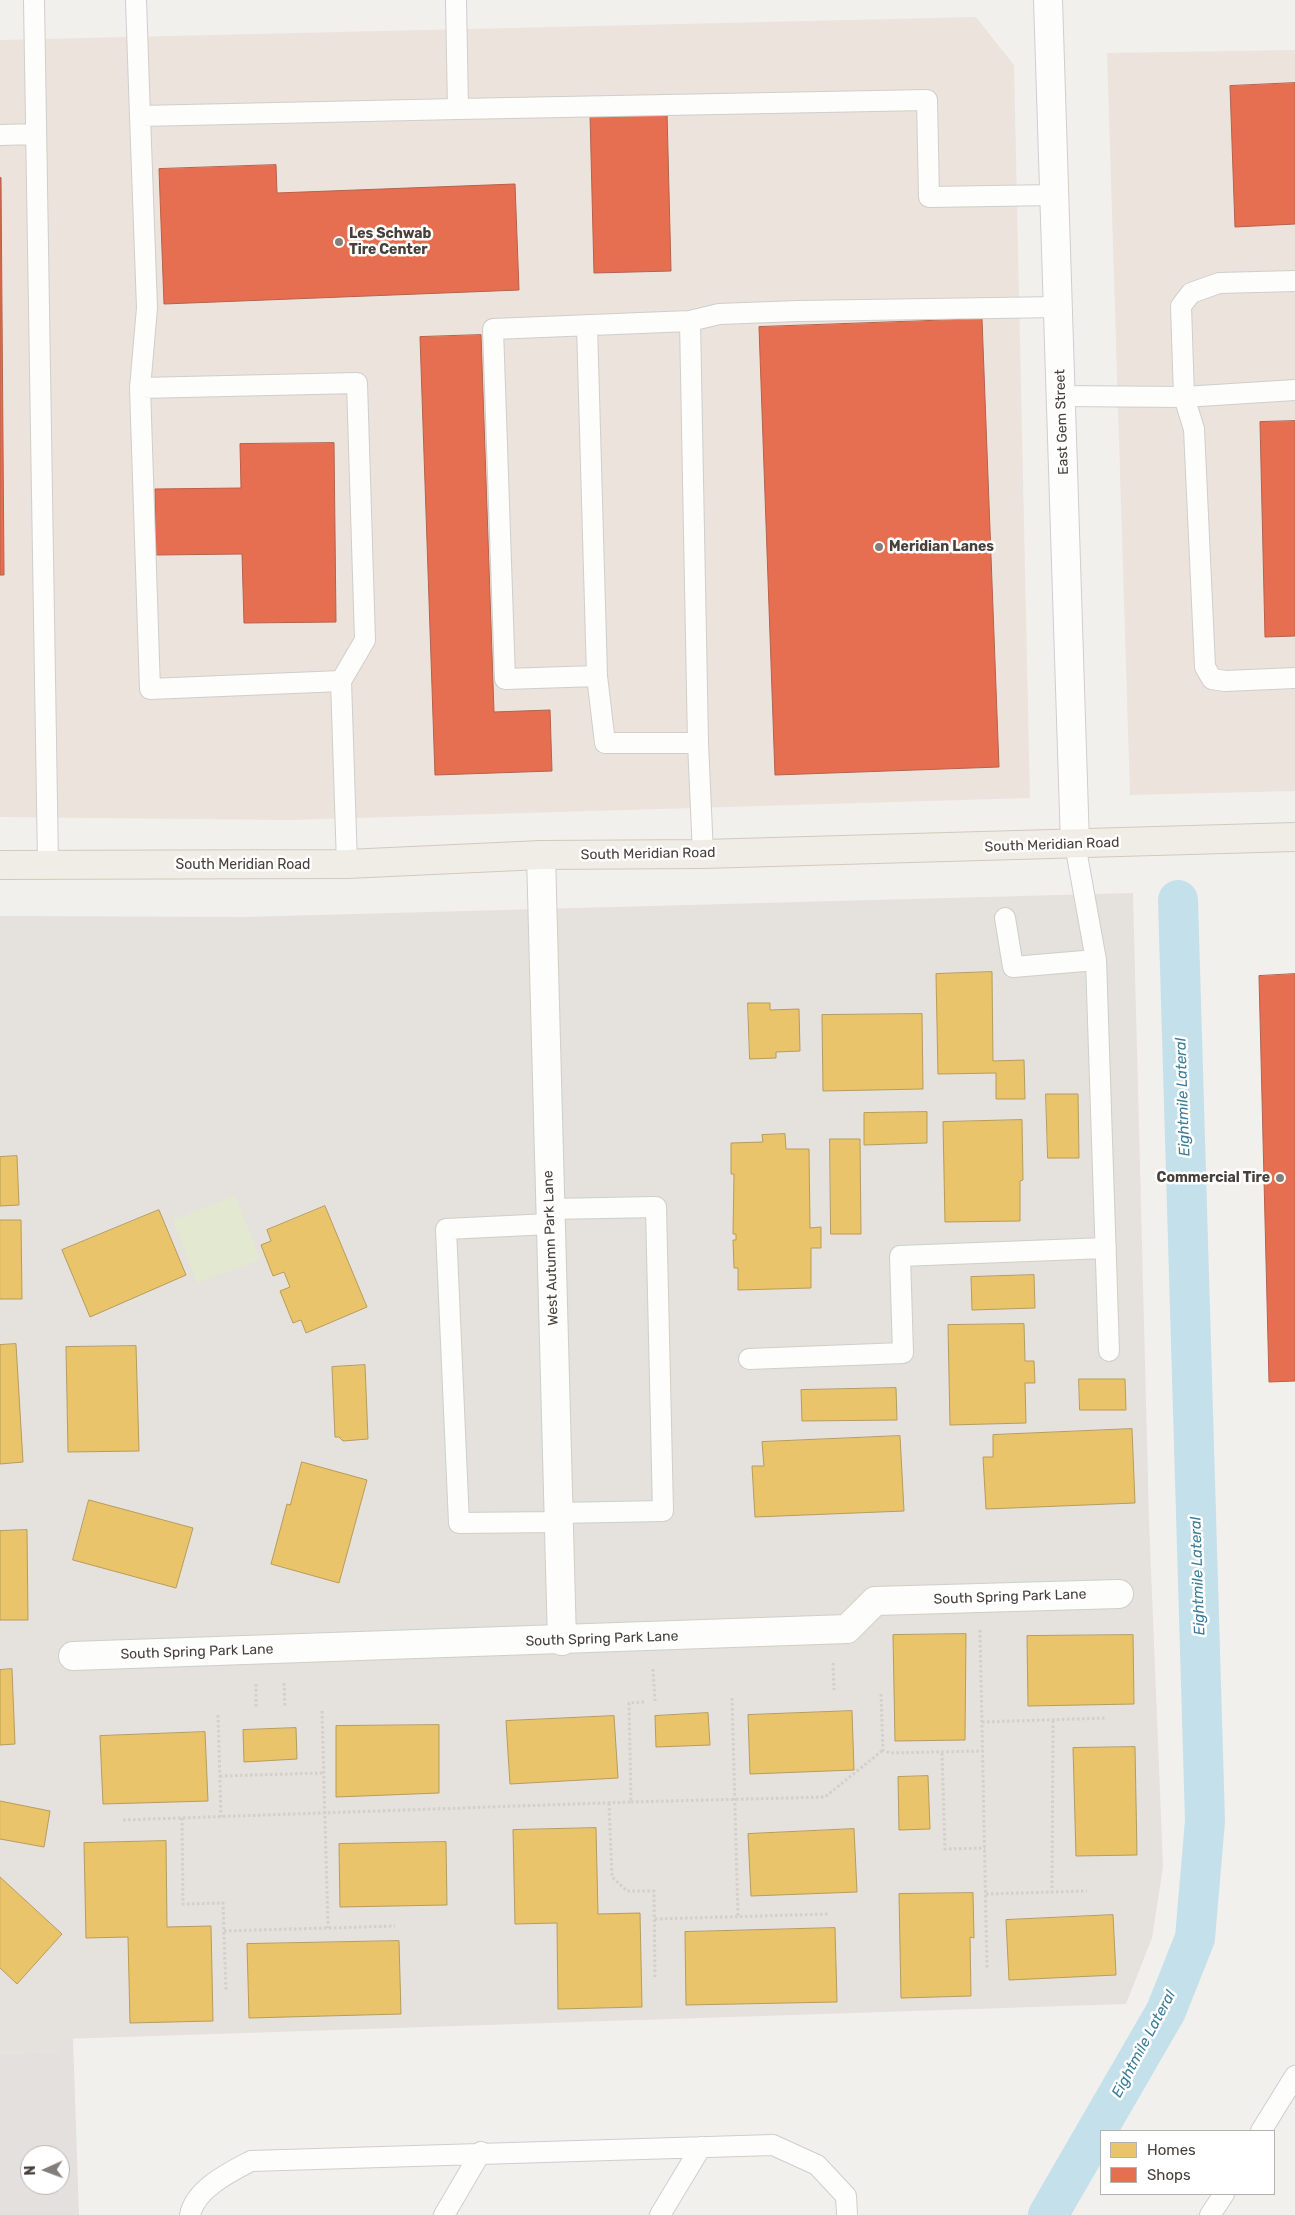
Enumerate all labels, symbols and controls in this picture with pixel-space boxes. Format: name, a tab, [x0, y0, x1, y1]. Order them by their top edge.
place label: Les Schwab Tire Center	[349, 226, 431, 258]
marker: Les Schwab Tire Center	[333, 236, 345, 248]
street label: East Gem Street	[1052, 369, 1072, 475]
place label: Meridian Lanes	[889, 539, 994, 555]
marker: Meridian Lanes	[873, 541, 885, 553]
street label: South Meridian Road	[984, 834, 1120, 856]
street label: South Meridian Road	[580, 844, 716, 864]
street label: South Meridian Road	[176, 857, 310, 873]
water label: Eightmile Lateral	[1172, 1037, 1194, 1157]
street label: West Autumn Park Lane	[540, 1170, 562, 1326]
place label: Commercial Tire	[1157, 1170, 1270, 1186]
marker: Commercial Tire	[1274, 1172, 1286, 1184]
water label: Eightmile Lateral	[1187, 1516, 1209, 1636]
street label: South Spring Park Lane	[933, 1586, 1087, 1608]
street label: South Spring Park Lane	[525, 1628, 679, 1650]
street label: South Spring Park Lane	[120, 1641, 274, 1663]
water label: Eightmile Lateral	[1108, 1987, 1180, 2101]
legend	[1100, 2130, 1275, 2195]
text: Homes	[1147, 2141, 1196, 2159]
north arrow	[20, 2145, 70, 2195]
text: N	[22, 2165, 39, 2176]
text: Shops	[1147, 2166, 1191, 2184]

